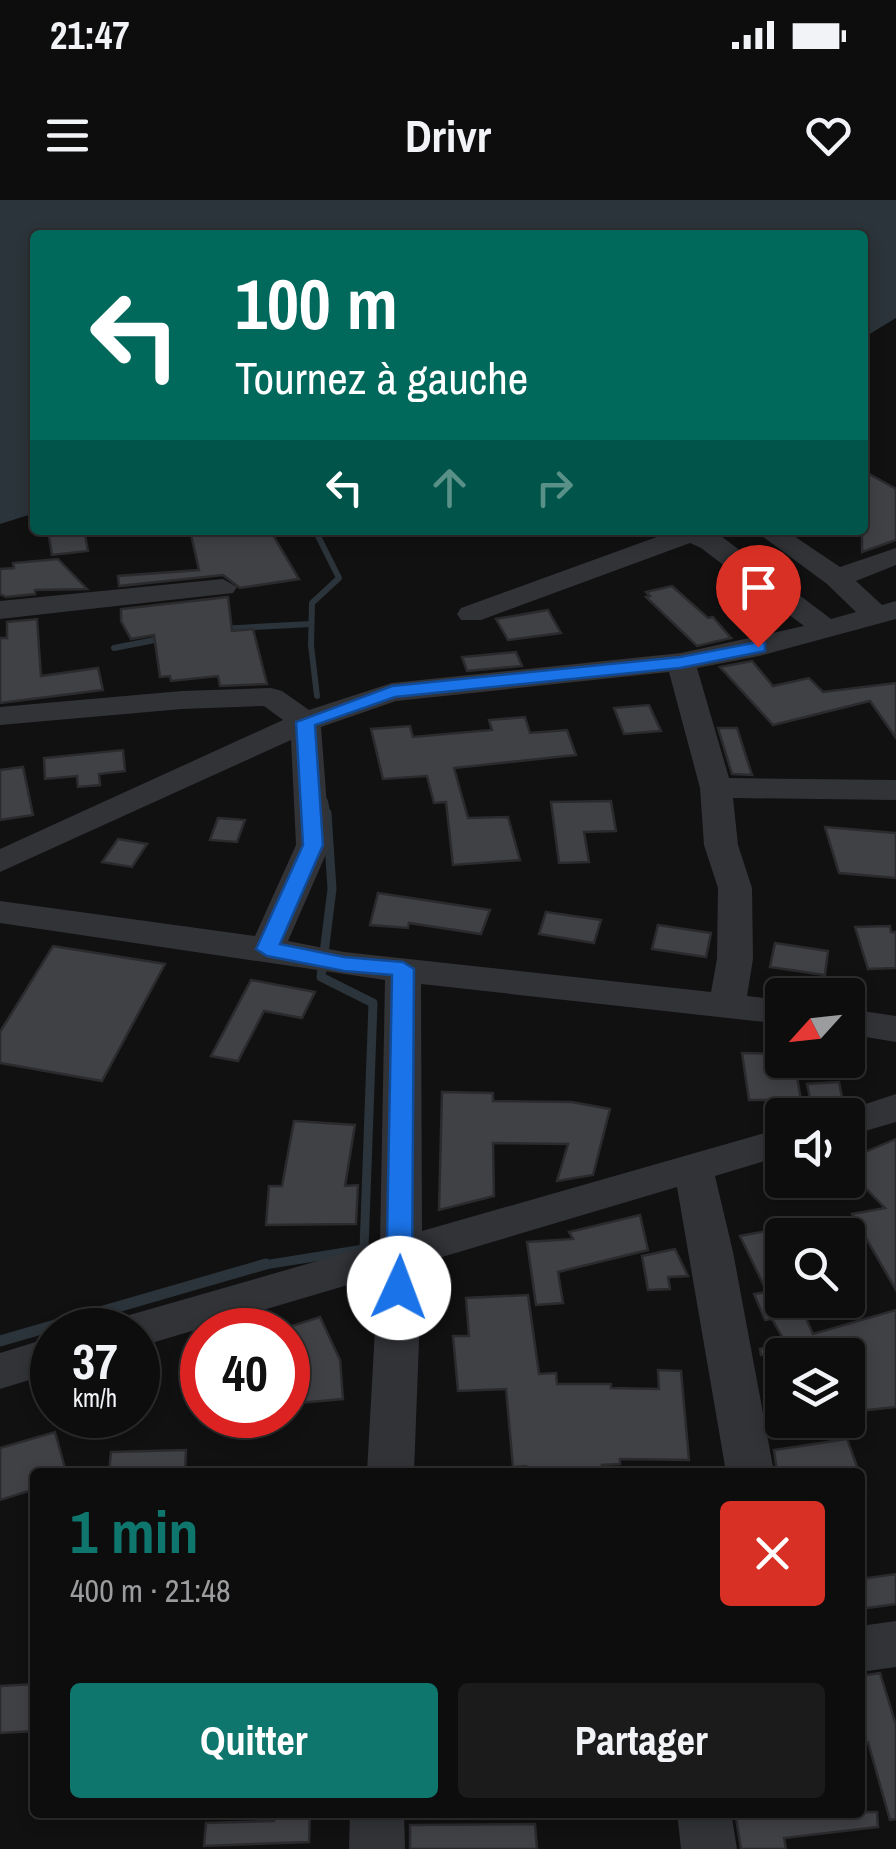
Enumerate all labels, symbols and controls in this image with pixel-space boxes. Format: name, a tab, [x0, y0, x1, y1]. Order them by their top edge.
text: 21:47	[50, 10, 130, 61]
text: Drivr	[405, 105, 491, 166]
icon: menu	[40, 108, 95, 163]
icon: heart	[801, 108, 856, 163]
text: 100 m	[235, 257, 398, 351]
icon: left	[70, 270, 200, 400]
text: Tournez à gauche	[235, 347, 528, 408]
icon: left	[317, 460, 372, 515]
icon: ahead	[422, 460, 477, 515]
icon: right	[527, 460, 582, 515]
pin	[716, 545, 801, 648]
icon: arrive	[731, 560, 786, 615]
north arrow	[765, 978, 865, 1078]
map controls	[765, 978, 865, 1438]
button: sound	[765, 1098, 865, 1198]
button: search	[765, 1218, 865, 1318]
position arrow	[347, 1236, 451, 1340]
speed limit sign: 40	[180, 1308, 310, 1438]
text: 37	[72, 1327, 118, 1395]
button: layers	[765, 1338, 865, 1438]
text: km/h	[73, 1381, 117, 1415]
text: 1 min	[70, 1491, 199, 1572]
button: close	[720, 1501, 825, 1606]
text: 400 m · 21:48	[70, 1569, 230, 1612]
button: Quitter	[70, 1683, 438, 1798]
button: Partager	[458, 1683, 825, 1798]

